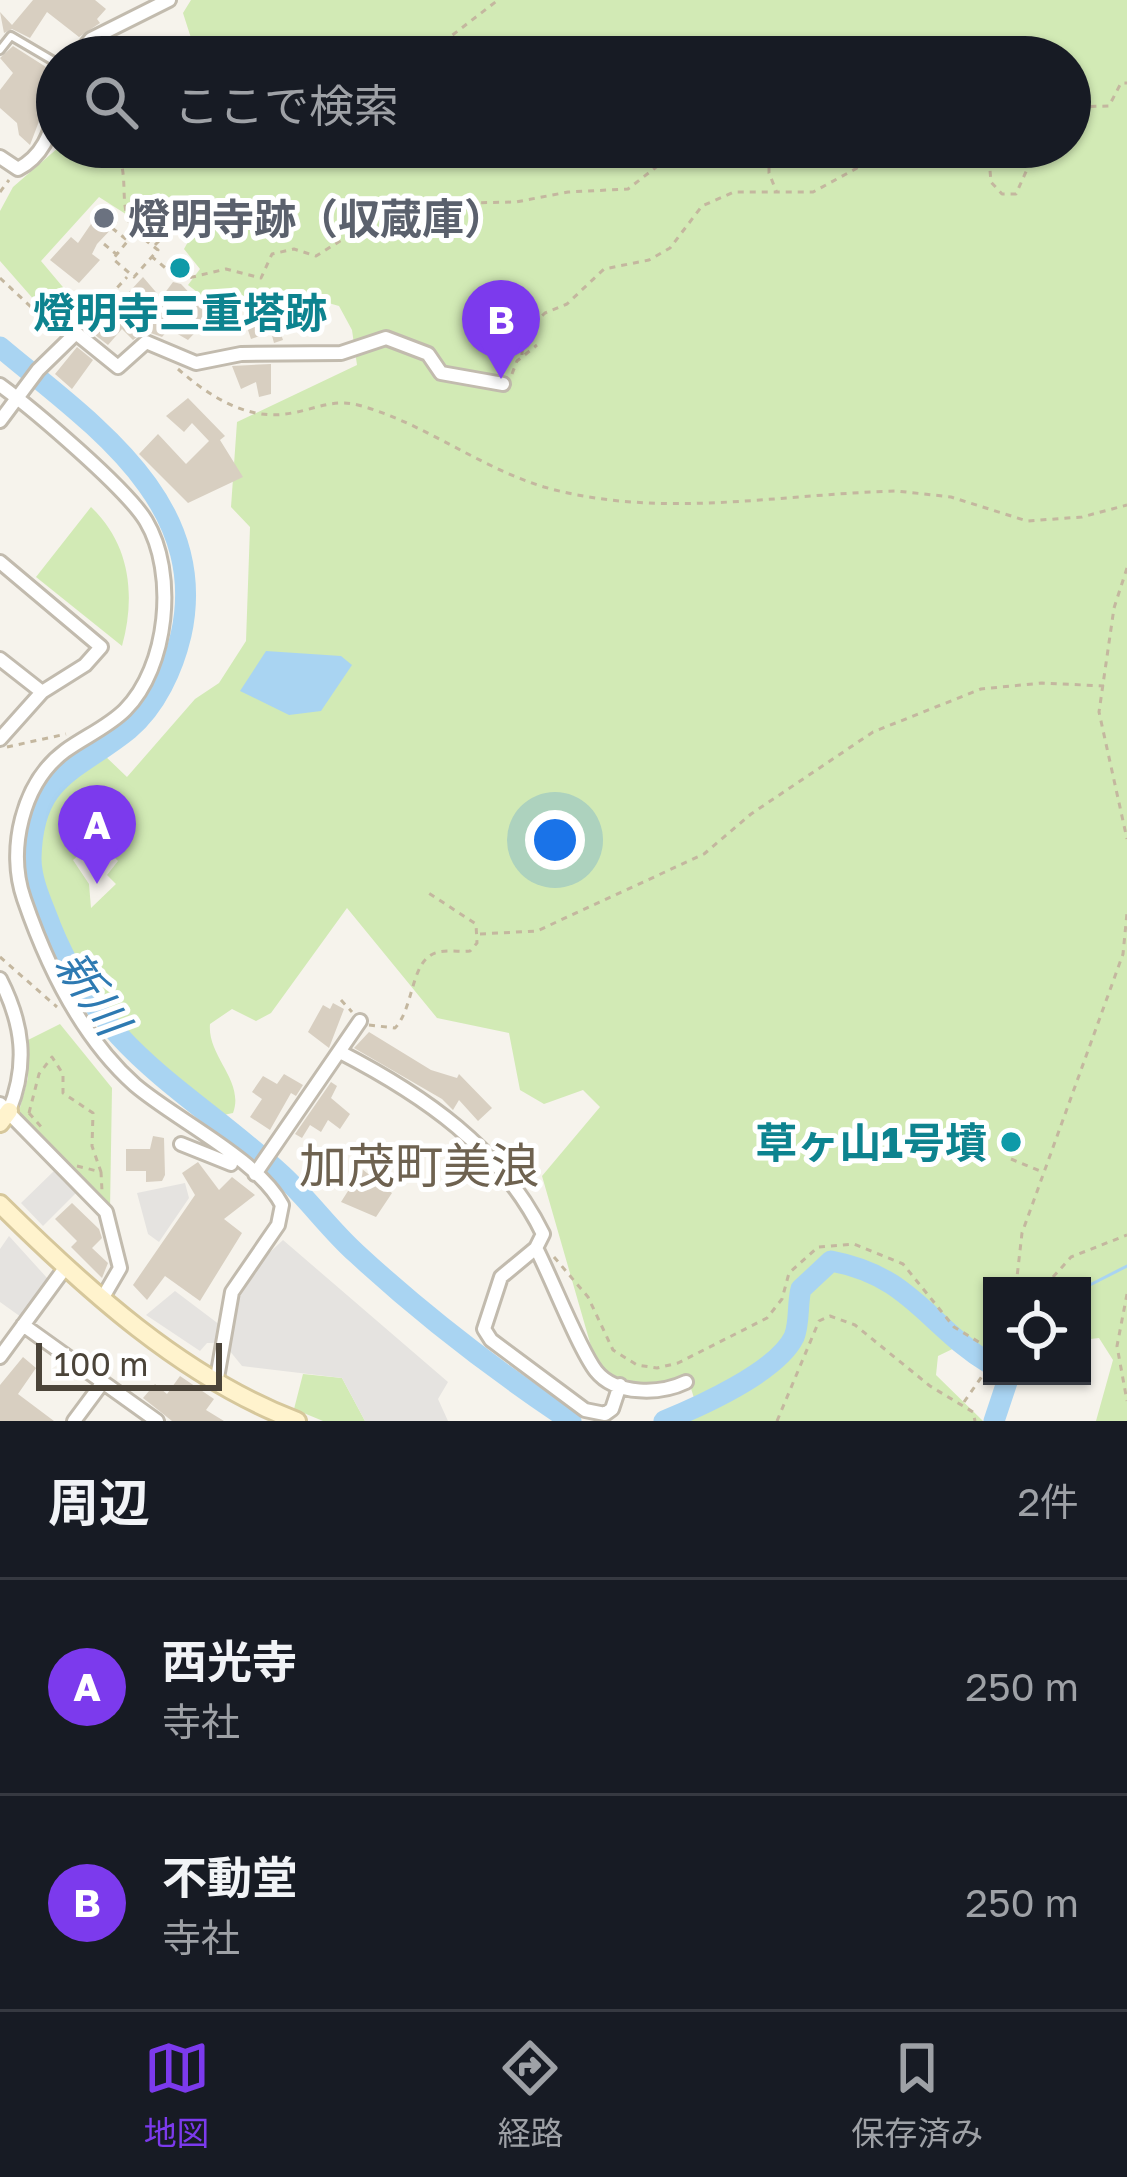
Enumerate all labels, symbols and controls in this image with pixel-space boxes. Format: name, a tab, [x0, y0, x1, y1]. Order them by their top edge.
search box	[36, 36, 1091, 168]
icon: search	[78, 69, 144, 135]
text: ここで検索	[174, 78, 399, 132]
place label: 燈明寺跡（収蔵庫）	[128, 193, 506, 243]
marker: 燈明寺跡（収蔵庫）	[91, 205, 117, 231]
marker: 燈明寺三重塔跡	[167, 255, 193, 281]
pin: B	[462, 280, 540, 379]
place label: 燈明寺三重塔跡	[33, 287, 327, 337]
pin: A	[58, 785, 136, 884]
your location	[525, 810, 585, 870]
water label: 新川	[45, 940, 143, 1048]
place label: 草ヶ山1号墳	[755, 1117, 987, 1167]
marker: 草ヶ山1号墳	[998, 1129, 1024, 1155]
district label: 加茂町美浪	[299, 1136, 539, 1194]
map controls	[983, 1277, 1091, 1385]
button: locate	[983, 1277, 1091, 1385]
scale bar	[36, 1337, 222, 1390]
text: 100 m	[54, 1344, 148, 1383]
text: 周辺	[48, 1471, 150, 1532]
text: 2件	[1017, 1478, 1079, 1525]
text: 西光寺	[162, 1634, 297, 1688]
text: A	[73, 1663, 101, 1710]
text: 250 m	[965, 1663, 1079, 1710]
text: 寺社	[162, 1698, 240, 1745]
text: 不動堂	[162, 1850, 297, 1904]
text: B	[73, 1879, 101, 1926]
text: 250 m	[965, 1879, 1079, 1926]
text: 寺社	[162, 1914, 240, 1961]
tab: 地図	[144, 2035, 210, 2155]
tab: 経路	[497, 2035, 563, 2155]
tab: 保存済み	[851, 2035, 983, 2155]

